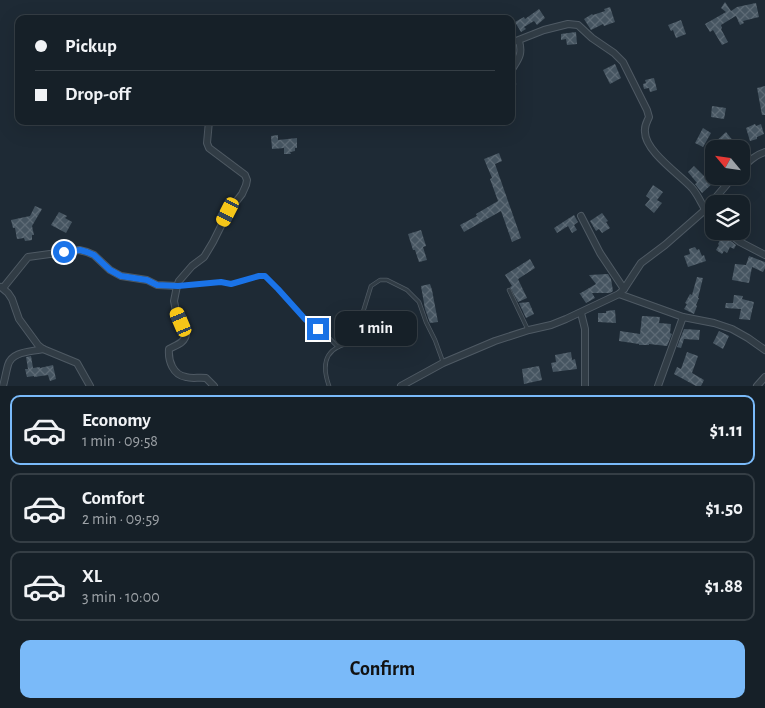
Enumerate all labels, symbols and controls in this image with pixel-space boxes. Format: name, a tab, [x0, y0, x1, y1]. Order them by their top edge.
text: Pickup	[65, 37, 117, 56]
text: Drop-off	[65, 85, 130, 104]
north arrow	[705, 140, 750, 185]
map controls	[705, 140, 750, 240]
car	[214, 195, 241, 229]
button: layers	[705, 195, 750, 240]
route start	[53, 241, 75, 263]
car	[168, 305, 193, 339]
callout: 1 min	[336, 312, 418, 346]
route end	[307, 318, 329, 340]
text: 1 min	[359, 320, 393, 336]
icon: car	[22, 408, 67, 453]
text: Economy	[82, 411, 151, 430]
text: $1.11	[710, 421, 743, 440]
text: 1 min · 09:58	[82, 433, 158, 449]
icon: car	[22, 486, 67, 531]
text: Comfort	[82, 489, 144, 508]
text: $1.50	[705, 499, 743, 518]
text: 2 min · 09:59	[82, 511, 160, 527]
icon: car	[22, 564, 67, 609]
text: XL	[82, 567, 102, 586]
text: $1.88	[705, 577, 743, 596]
text: 3 min · 10:00	[82, 589, 160, 605]
button: Confirm	[20, 640, 745, 698]

